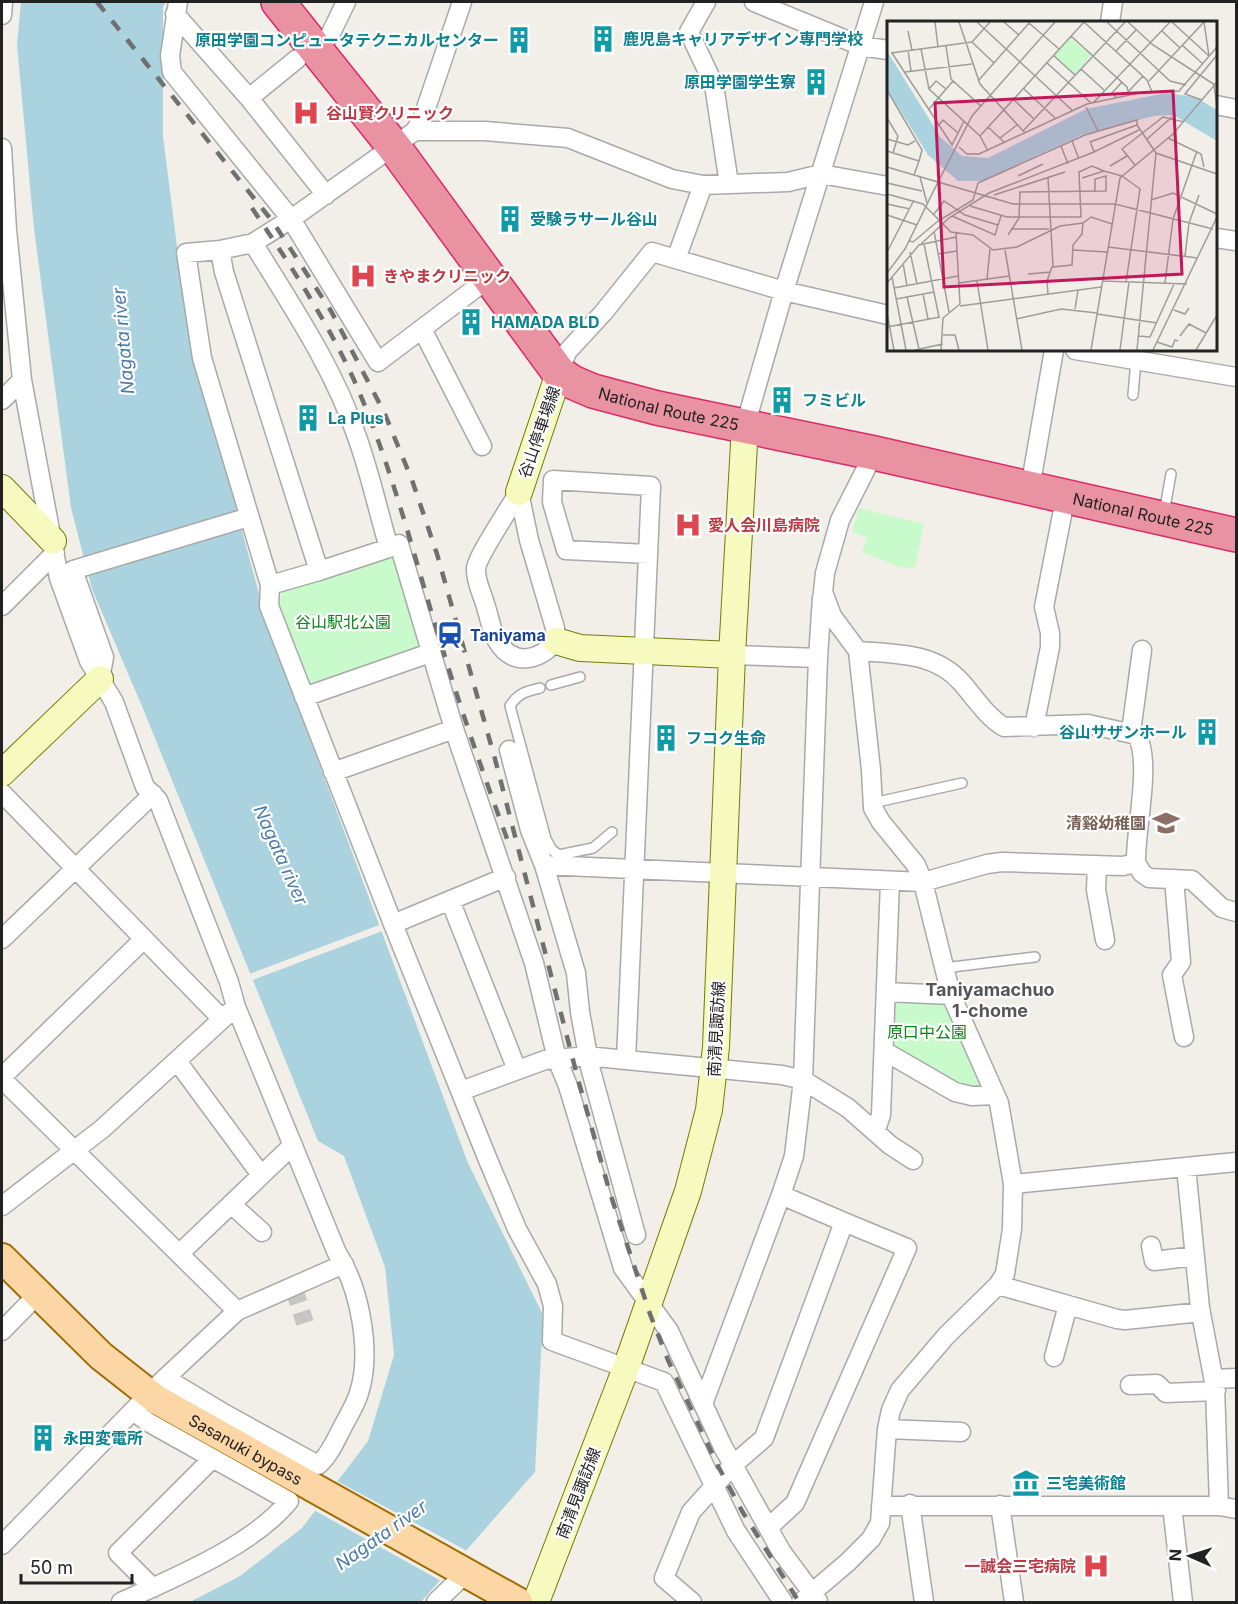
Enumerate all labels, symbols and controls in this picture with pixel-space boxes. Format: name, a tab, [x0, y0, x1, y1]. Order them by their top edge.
inset map	[887, 21, 1217, 351]
building icon: 鹿児島キャリアデザイン専門学校	[588, 24, 618, 54]
building icon: 原田学園コンピュータテクニカルセンター	[504, 25, 534, 55]
place label: 鹿児島キャリアデザイン専門学校	[623, 29, 863, 49]
place label: 原田学園コンピュータテクニカルセンター	[195, 30, 499, 50]
building icon: 原田学園学生寮	[801, 67, 831, 97]
place label: 原田学園学生寮	[684, 72, 796, 92]
hospital icon: 谷山賢クリニック	[291, 98, 321, 128]
place label: 谷山賢クリニック	[326, 103, 454, 123]
building icon: 受験ラサール谷山	[495, 204, 525, 234]
place label: 受験ラサール谷山	[530, 209, 658, 229]
hospital icon: きやまクリニック	[348, 261, 378, 291]
place label: きやまクリニック	[383, 266, 511, 286]
water label: Nagata river	[108, 286, 138, 395]
building icon: HAMADA BLD	[456, 307, 486, 337]
place label: HAMADA BLD	[491, 312, 600, 332]
street label: 谷山停車場線	[514, 383, 564, 481]
street label: National Route 225	[596, 383, 741, 435]
building icon: フミビル	[767, 385, 797, 415]
place label: フミビル	[802, 390, 866, 410]
building icon: La Plus	[293, 403, 323, 433]
place label: La Plus	[328, 408, 384, 428]
street label: National Route 225	[1071, 488, 1216, 540]
hospital icon: 愛人会川島病院	[673, 510, 703, 540]
place label: 愛人会川島病院	[708, 515, 820, 535]
park label: 谷山駅北公園	[295, 612, 391, 632]
station icon: Taniyama	[435, 620, 465, 650]
place label: Taniyama	[470, 625, 546, 645]
building icon: 谷山サザンホール	[1192, 717, 1222, 747]
place label: 谷山サザンホール	[1059, 722, 1187, 742]
building icon: フコク生命	[651, 723, 681, 753]
place label: フコク生命	[686, 728, 766, 748]
water label: Nagata river	[250, 802, 313, 909]
school or university icon: 清谿幼稚園	[1151, 808, 1181, 838]
place label: 清谿幼稚園	[1066, 813, 1146, 833]
district label: Taniyamachuo 1-chome	[925, 979, 1055, 1021]
street label: 南清見諏訪線	[704, 981, 728, 1077]
park label: 原口中公園	[887, 1022, 967, 1042]
street label: Sasanuki bypass	[185, 1410, 306, 1489]
building icon: 永田変電所	[28, 1423, 58, 1453]
place label: 永田変電所	[63, 1428, 143, 1448]
street label: 南清見諏訪線	[551, 1445, 605, 1541]
museum icon: 三宅美術館	[1011, 1468, 1041, 1498]
place label: 三宅美術館	[1046, 1473, 1126, 1493]
water label: Nagata river	[331, 1495, 432, 1574]
north arrow	[1160, 1526, 1220, 1586]
scale bar	[21, 1547, 132, 1585]
text: N	[1165, 1549, 1185, 1562]
hospital icon: 一誠会三宅病院	[1081, 1551, 1111, 1581]
place label: 一誠会三宅病院	[964, 1556, 1076, 1576]
text: 50 m	[30, 1557, 73, 1578]

